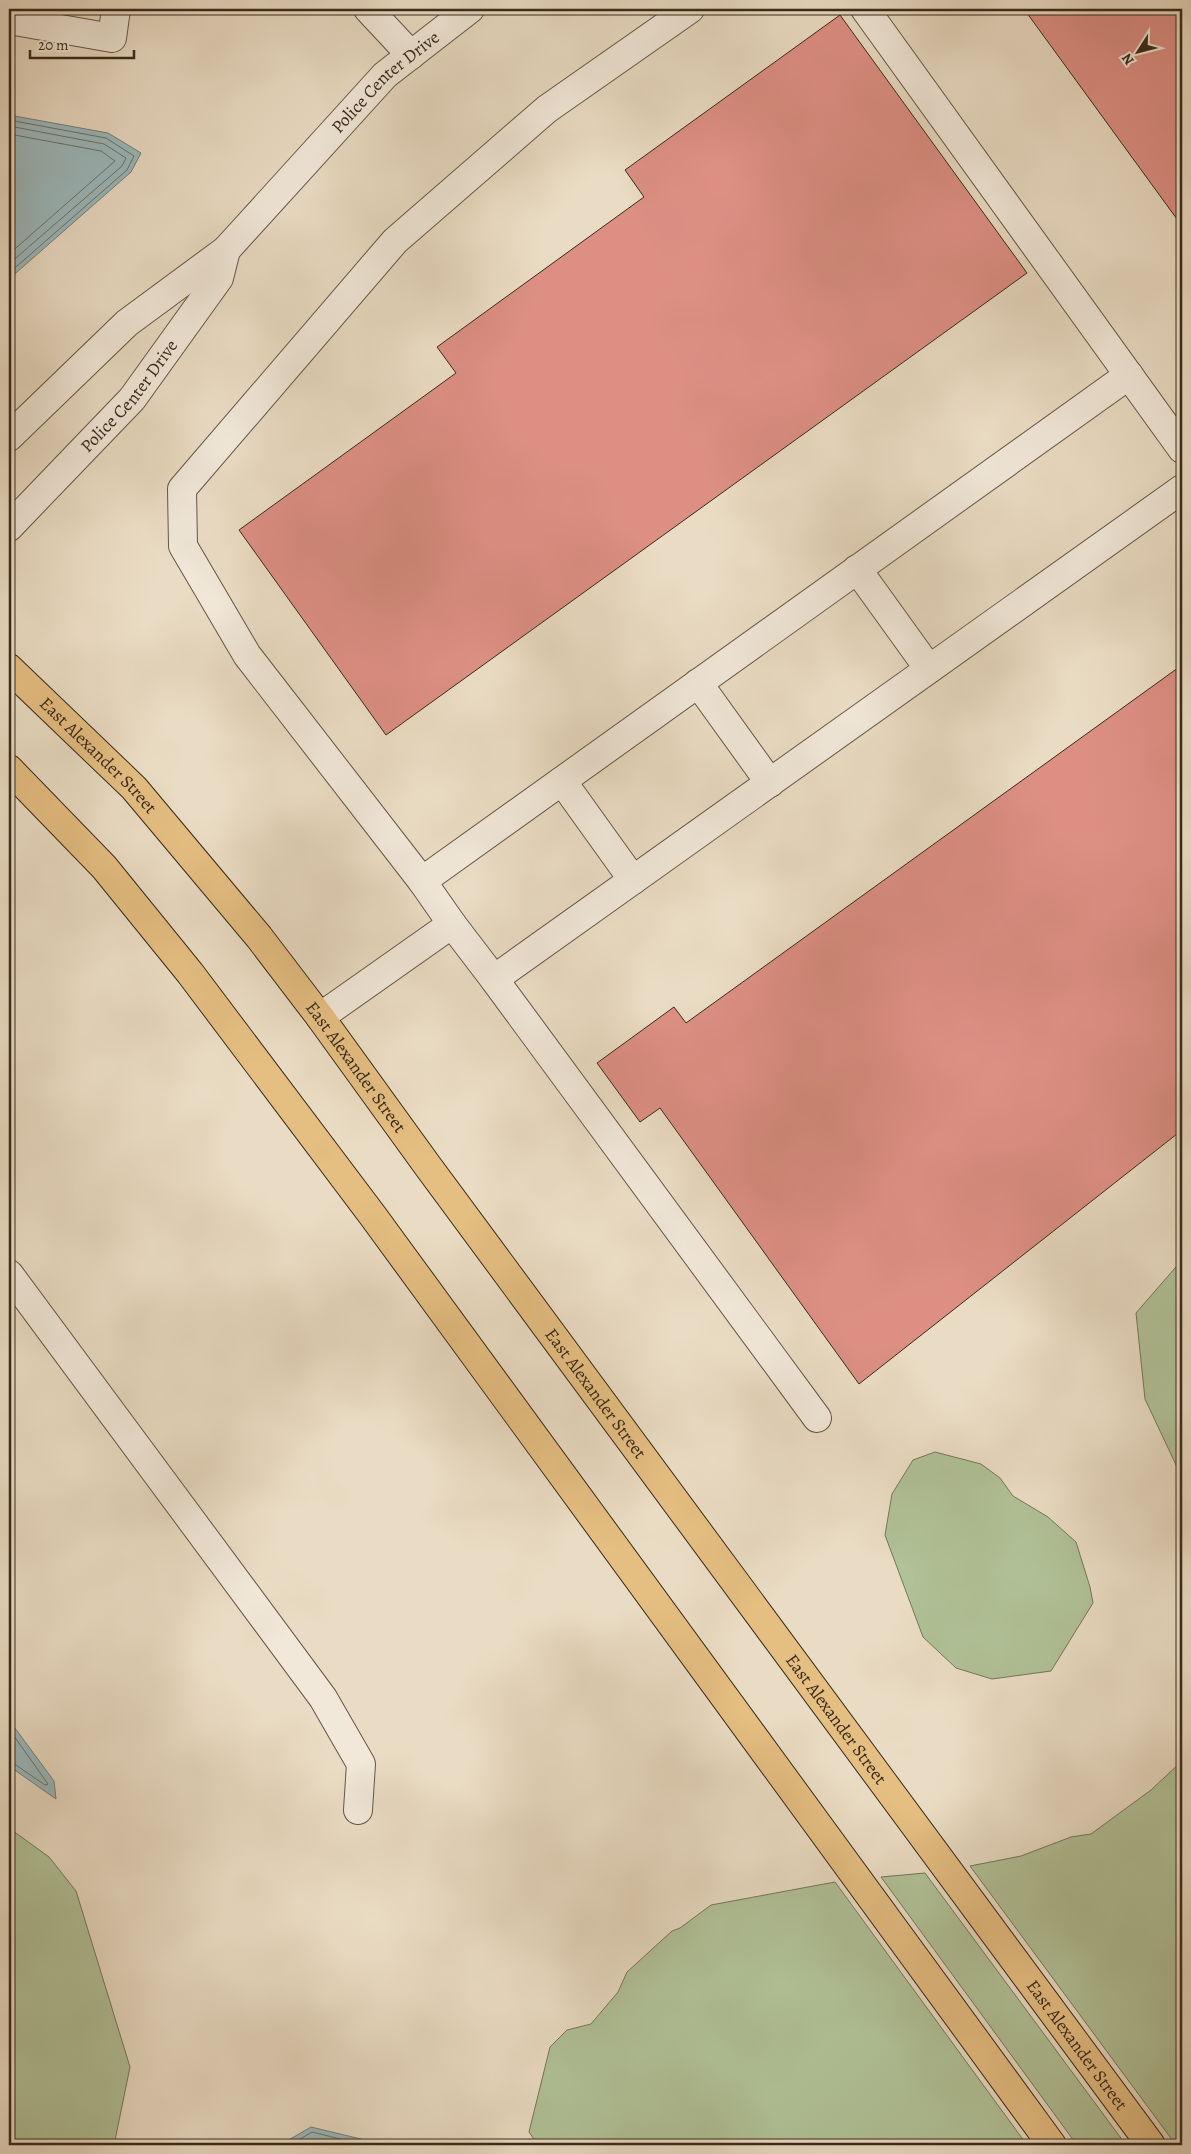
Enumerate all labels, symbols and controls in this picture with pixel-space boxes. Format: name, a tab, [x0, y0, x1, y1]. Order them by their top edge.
street label: Police Center Drive	[326, 25, 444, 138]
scale bar	[30, 28, 134, 60]
north arrow	[1114, 28, 1164, 78]
text: 20 m	[38, 35, 69, 55]
text: N	[1117, 50, 1139, 69]
street label: Police Center Drive	[75, 335, 183, 458]
street label: East Alexander Street	[34, 692, 163, 819]
street label: East Alexander Street	[300, 996, 412, 1138]
street label: East Alexander Street	[540, 1323, 652, 1464]
street label: East Alexander Street	[780, 1649, 893, 1789]
street label: East Alexander Street	[1021, 1975, 1133, 2115]

